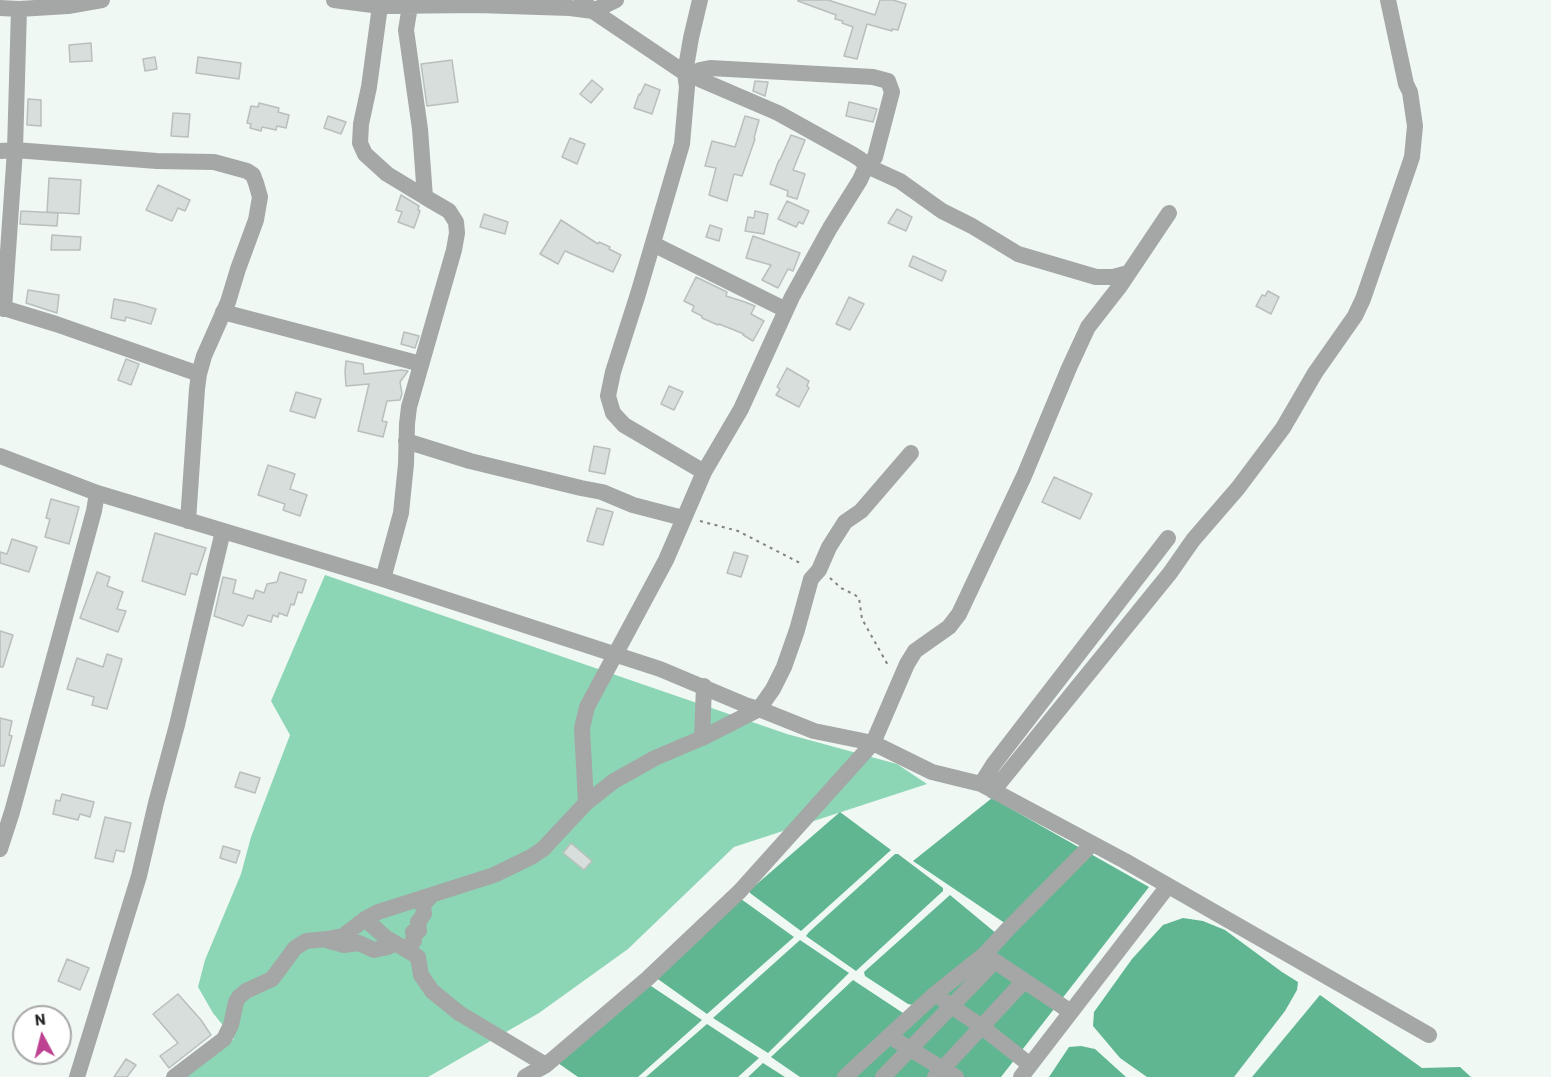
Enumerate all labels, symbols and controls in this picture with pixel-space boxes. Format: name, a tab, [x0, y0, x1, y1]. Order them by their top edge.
north arrow	[12, 1005, 72, 1065]
text: N	[34, 1009, 46, 1029]

